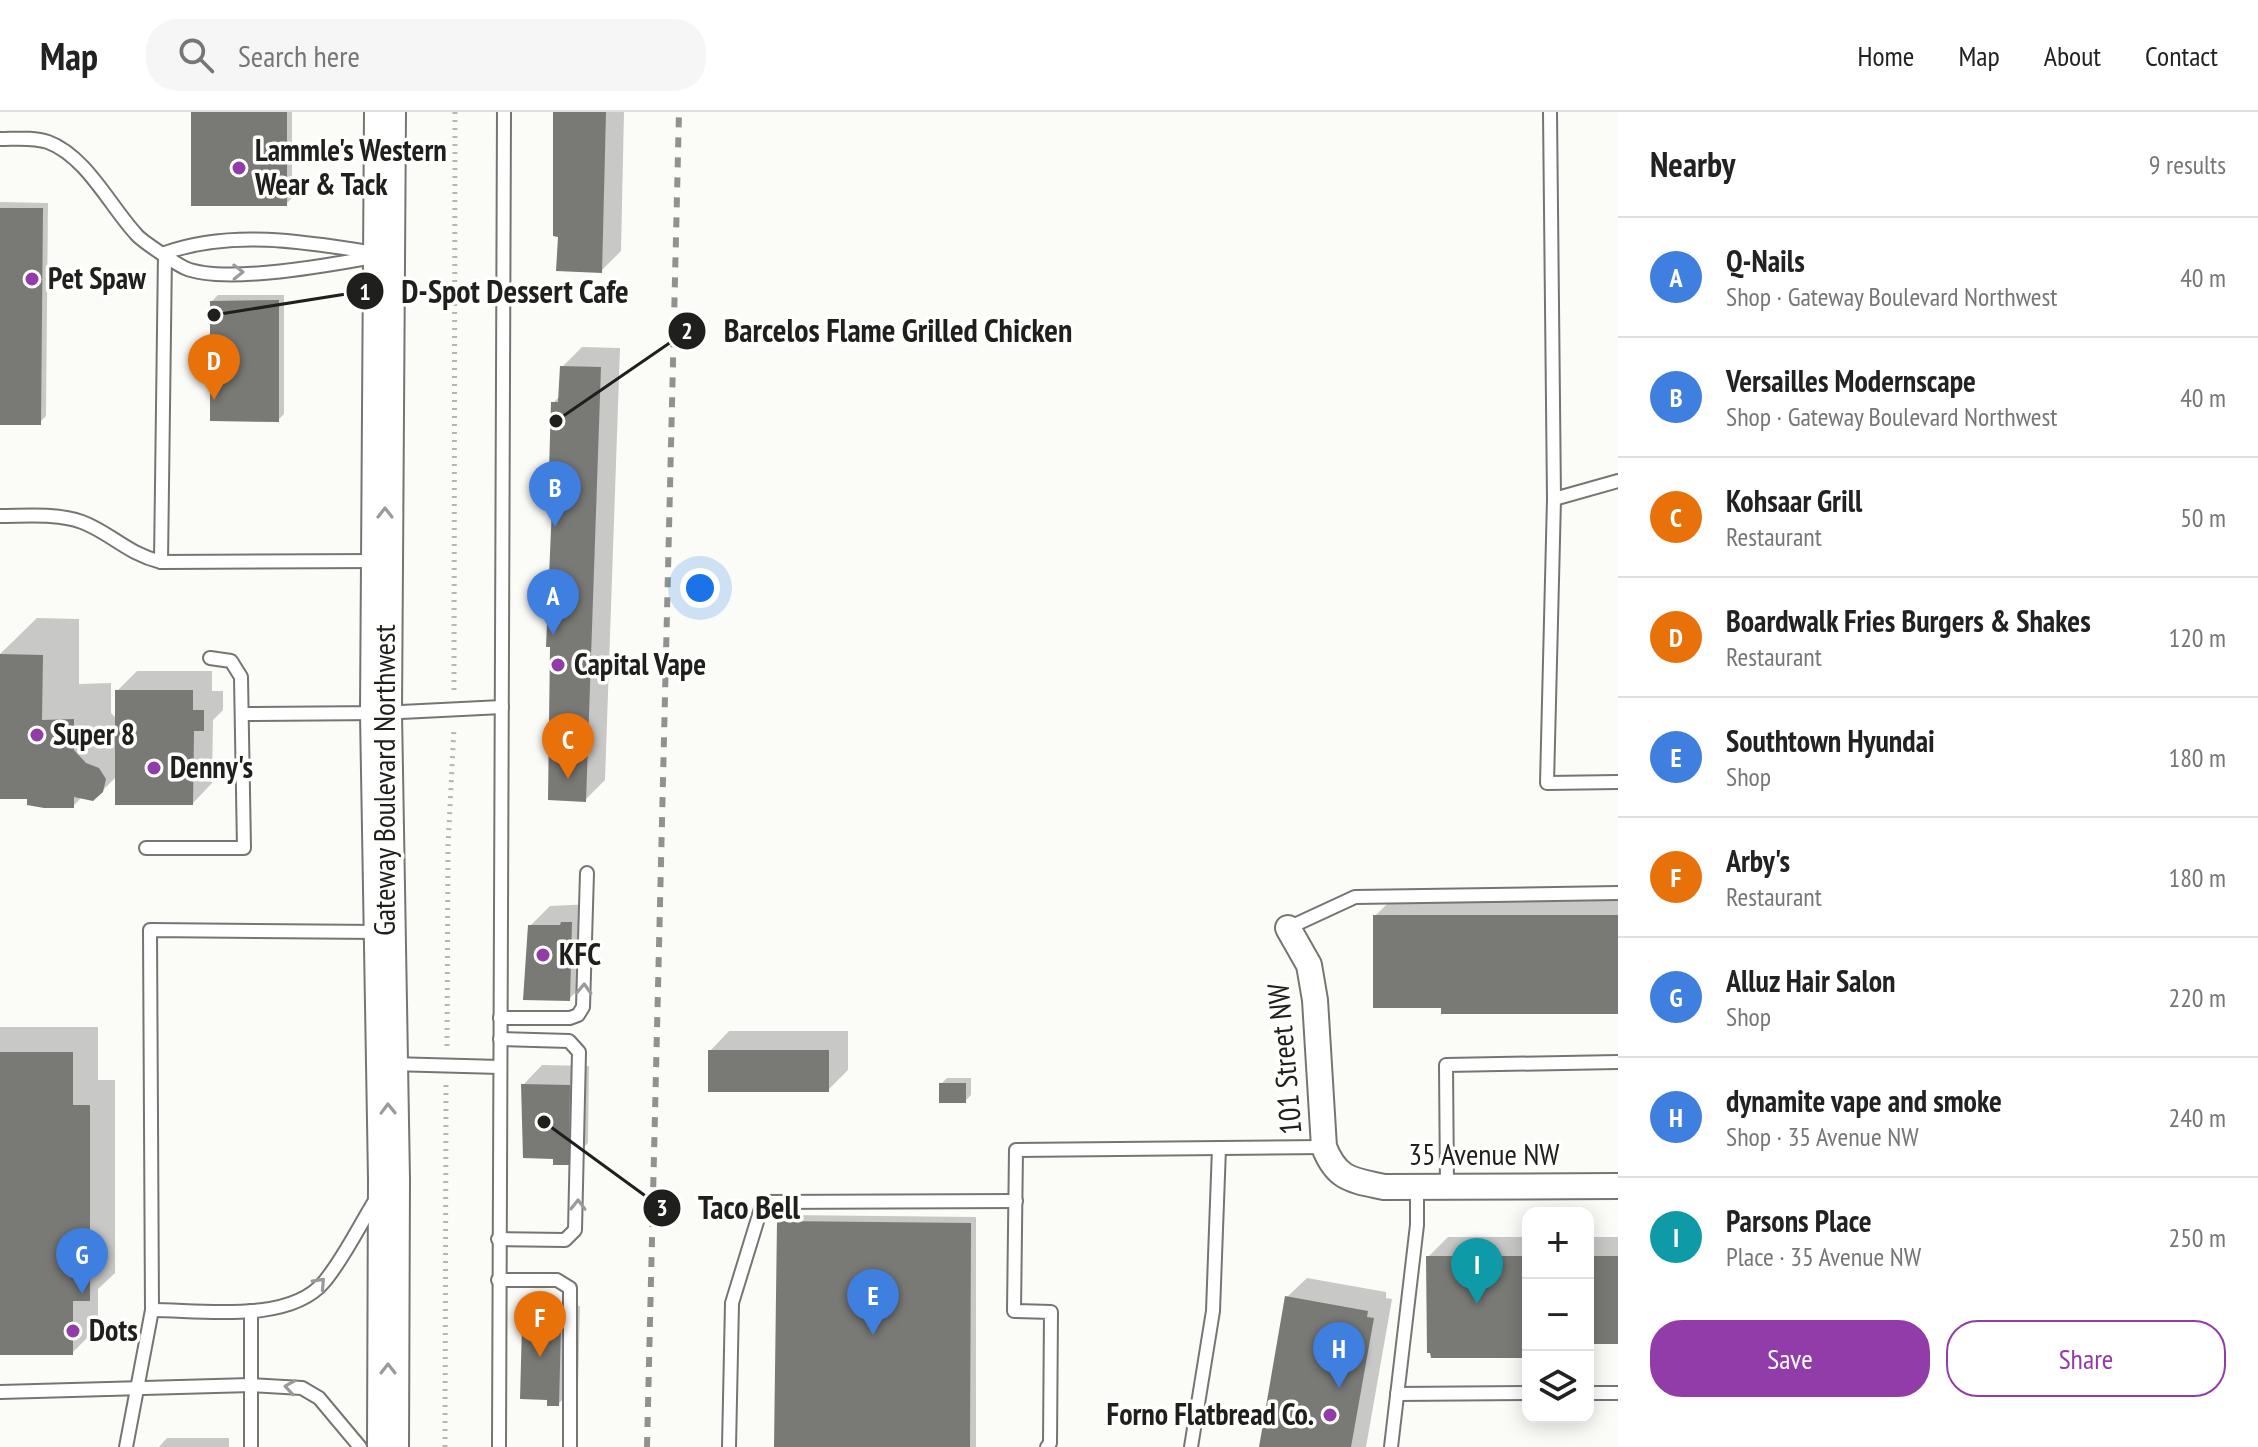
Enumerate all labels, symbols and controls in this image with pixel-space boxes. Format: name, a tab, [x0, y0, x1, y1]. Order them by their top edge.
search box	[146, 19, 706, 91]
text: Map	[40, 31, 98, 80]
icon: search	[174, 33, 218, 77]
text: Search here	[238, 36, 360, 75]
text: Home	[1858, 37, 1914, 74]
text: Map	[1958, 37, 2000, 74]
text: About	[2044, 37, 2101, 74]
text: Contact	[2145, 37, 2218, 74]
place label: Lammle's Western Wear & Tack	[254, 130, 447, 203]
text: Nearby	[1650, 142, 1735, 186]
text: 9 results	[2149, 148, 2226, 181]
marker: Lammle's Western Wear & Tack	[230, 159, 248, 177]
text: Q-Nails	[1726, 241, 1805, 280]
place label: Pet Spaw	[48, 258, 147, 297]
text: A	[1669, 261, 1683, 294]
text: 40 m	[2180, 261, 2226, 294]
one-way arrow	[232, 263, 245, 281]
callout: D-Spot Dessert Cafe	[345, 263, 645, 319]
marker: Pet Spaw	[23, 270, 41, 288]
text: D-Spot Dessert Cafe	[401, 270, 629, 312]
text: 1	[359, 276, 371, 307]
text: Shop · Gateway Boulevard Northwest	[1726, 280, 2057, 313]
callout: Barcelos Flame Grilled Chicken	[667, 303, 1088, 359]
text: Barcelos Flame Grilled Chicken	[724, 309, 1072, 351]
text: 2	[681, 315, 693, 346]
pin: D	[188, 334, 240, 400]
text: Versailles Modernscape	[1726, 361, 1976, 400]
text: B	[1670, 381, 1682, 414]
text: 40 m	[2180, 381, 2226, 414]
text: Shop · Gateway Boulevard Northwest	[1726, 400, 2057, 433]
pin: B	[529, 461, 581, 527]
text: Kohsaar Grill	[1726, 481, 1862, 520]
text: C	[1670, 501, 1682, 534]
text: 50 m	[2180, 501, 2226, 534]
one-way arrow	[376, 506, 394, 519]
text: Restaurant	[1726, 520, 1822, 553]
your location	[680, 568, 720, 608]
pin: A	[527, 569, 579, 635]
text: Boardwalk Fries Burgers & Shakes	[1726, 601, 2091, 640]
text: D	[1669, 621, 1683, 654]
text: 120 m	[2168, 621, 2226, 654]
street label: Gateway Boulevard Northwest	[364, 624, 403, 936]
text: Restaurant	[1726, 640, 1822, 673]
place label: Capital Vape	[574, 644, 706, 683]
marker: Capital Vape	[549, 656, 567, 674]
pin: C	[542, 713, 594, 779]
place label: Super 8	[53, 714, 135, 753]
text: Southtown Hyundai	[1726, 721, 1935, 760]
marker: Super 8	[28, 726, 46, 744]
text: E	[1670, 741, 1682, 774]
text: 180 m	[2168, 741, 2226, 774]
place label: Denny's	[170, 747, 253, 786]
marker: Denny's	[145, 759, 163, 777]
text: Shop	[1726, 760, 1771, 793]
text: Arby's	[1726, 841, 1790, 880]
text: F	[1671, 861, 1681, 894]
text: 180 m	[2168, 861, 2226, 894]
text: Restaurant	[1726, 880, 1822, 913]
place label: KFC	[559, 934, 601, 973]
marker: KFC	[534, 946, 552, 964]
text: Alluz Hair Salon	[1726, 961, 1896, 1000]
text: G	[1669, 981, 1683, 1014]
text: 220 m	[2168, 981, 2226, 1014]
one-way arrow	[575, 982, 592, 995]
street label: 101 Street NW	[1257, 982, 1310, 1136]
text: Shop	[1726, 1000, 1771, 1033]
text: dynamite vape and smoke	[1726, 1081, 2002, 1120]
text: H	[1669, 1101, 1683, 1134]
text: 240 m	[2168, 1101, 2226, 1134]
one-way arrow	[379, 1102, 397, 1115]
text: Shop · 35 Avenue NW	[1726, 1120, 1919, 1153]
street label: 35 Avenue NW	[1408, 1134, 1560, 1173]
callout: Taco Bell	[642, 1180, 817, 1236]
text: Taco Bell	[698, 1186, 800, 1228]
text: 3	[656, 1192, 668, 1223]
one-way arrow	[569, 1198, 587, 1211]
text: Parsons Place	[1726, 1201, 1872, 1240]
map controls	[1522, 1207, 1594, 1423]
button: +	[1522, 1207, 1594, 1279]
text: I	[1673, 1221, 1679, 1254]
text: 250 m	[2168, 1221, 2226, 1254]
pin: G	[56, 1228, 108, 1294]
pin: I	[1451, 1238, 1503, 1304]
text: Place · 35 Avenue NW	[1726, 1240, 1921, 1273]
pin: E	[847, 1269, 899, 1335]
one-way arrow	[311, 1278, 326, 1292]
button: −	[1522, 1279, 1594, 1351]
pin: F	[514, 1291, 566, 1357]
place label: Dots	[89, 1310, 138, 1349]
button: Save	[1650, 1320, 1930, 1397]
button: Share	[1946, 1320, 2226, 1397]
marker: Dots	[64, 1322, 82, 1340]
pin: H	[1313, 1322, 1365, 1388]
button: layers	[1522, 1351, 1594, 1423]
one-way arrow	[379, 1362, 397, 1375]
one-way arrow	[283, 1379, 297, 1396]
place label: Forno Flatbread Co.	[1107, 1394, 1314, 1433]
marker: Forno Flatbread Co.	[1321, 1406, 1339, 1424]

